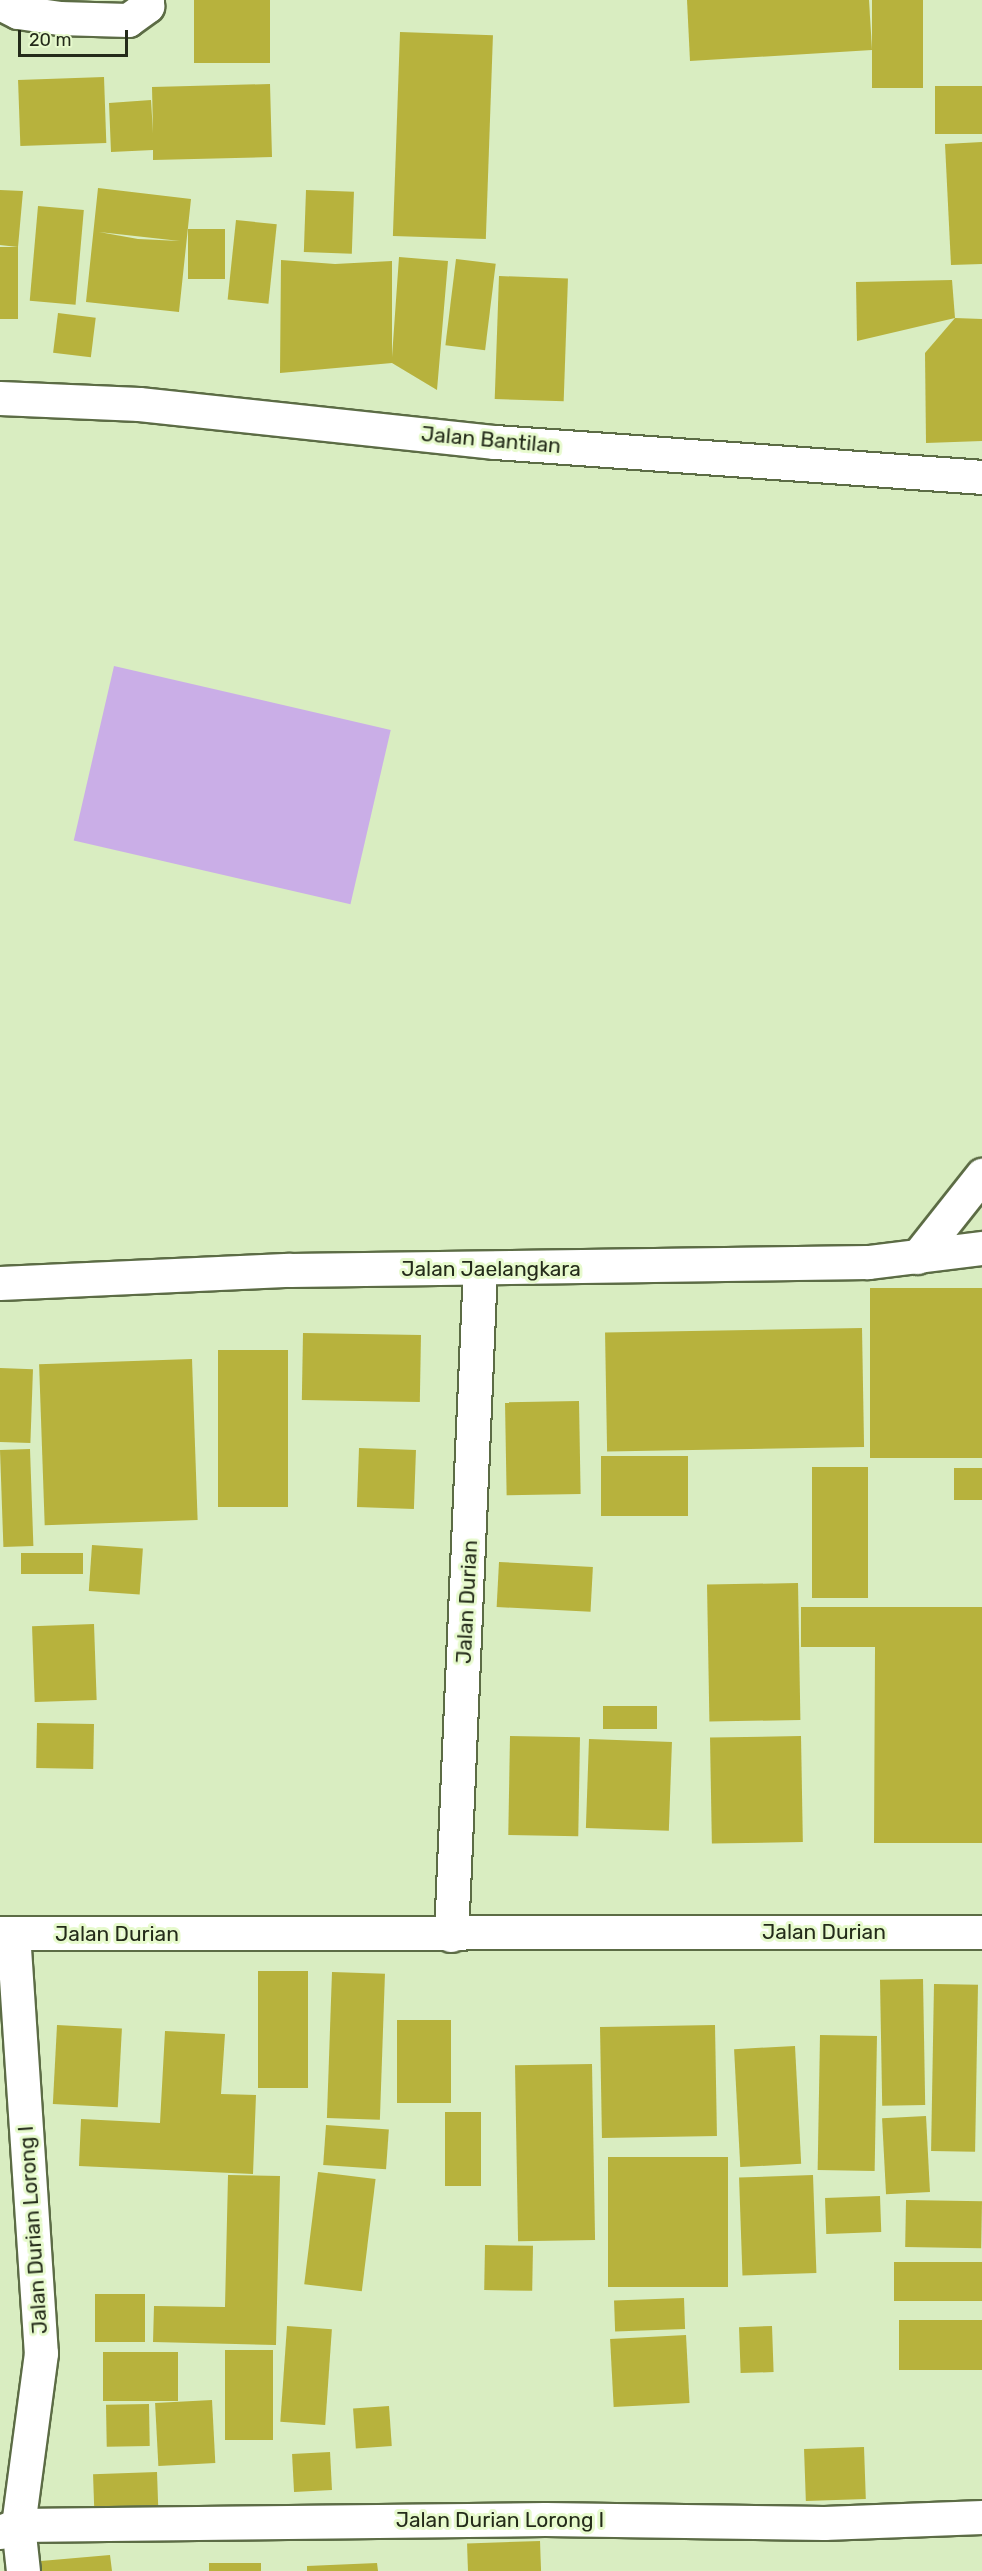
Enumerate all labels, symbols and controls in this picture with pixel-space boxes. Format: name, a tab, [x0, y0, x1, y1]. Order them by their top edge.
scale bar	[21, 18, 130, 56]
text: 20 m	[29, 29, 71, 51]
street label: Jalan Bantilan	[420, 421, 562, 459]
street label: Jalan Jaelangkara	[401, 1256, 581, 1282]
street label: Jalan Durian	[451, 1539, 483, 1665]
street label: Jalan Durian	[762, 1919, 886, 1945]
street label: Jalan Durian	[55, 1921, 179, 1947]
street label: Jalan Durian Lorong I	[13, 2125, 53, 2335]
street label: Jalan Durian Lorong I	[396, 2507, 604, 2533]

